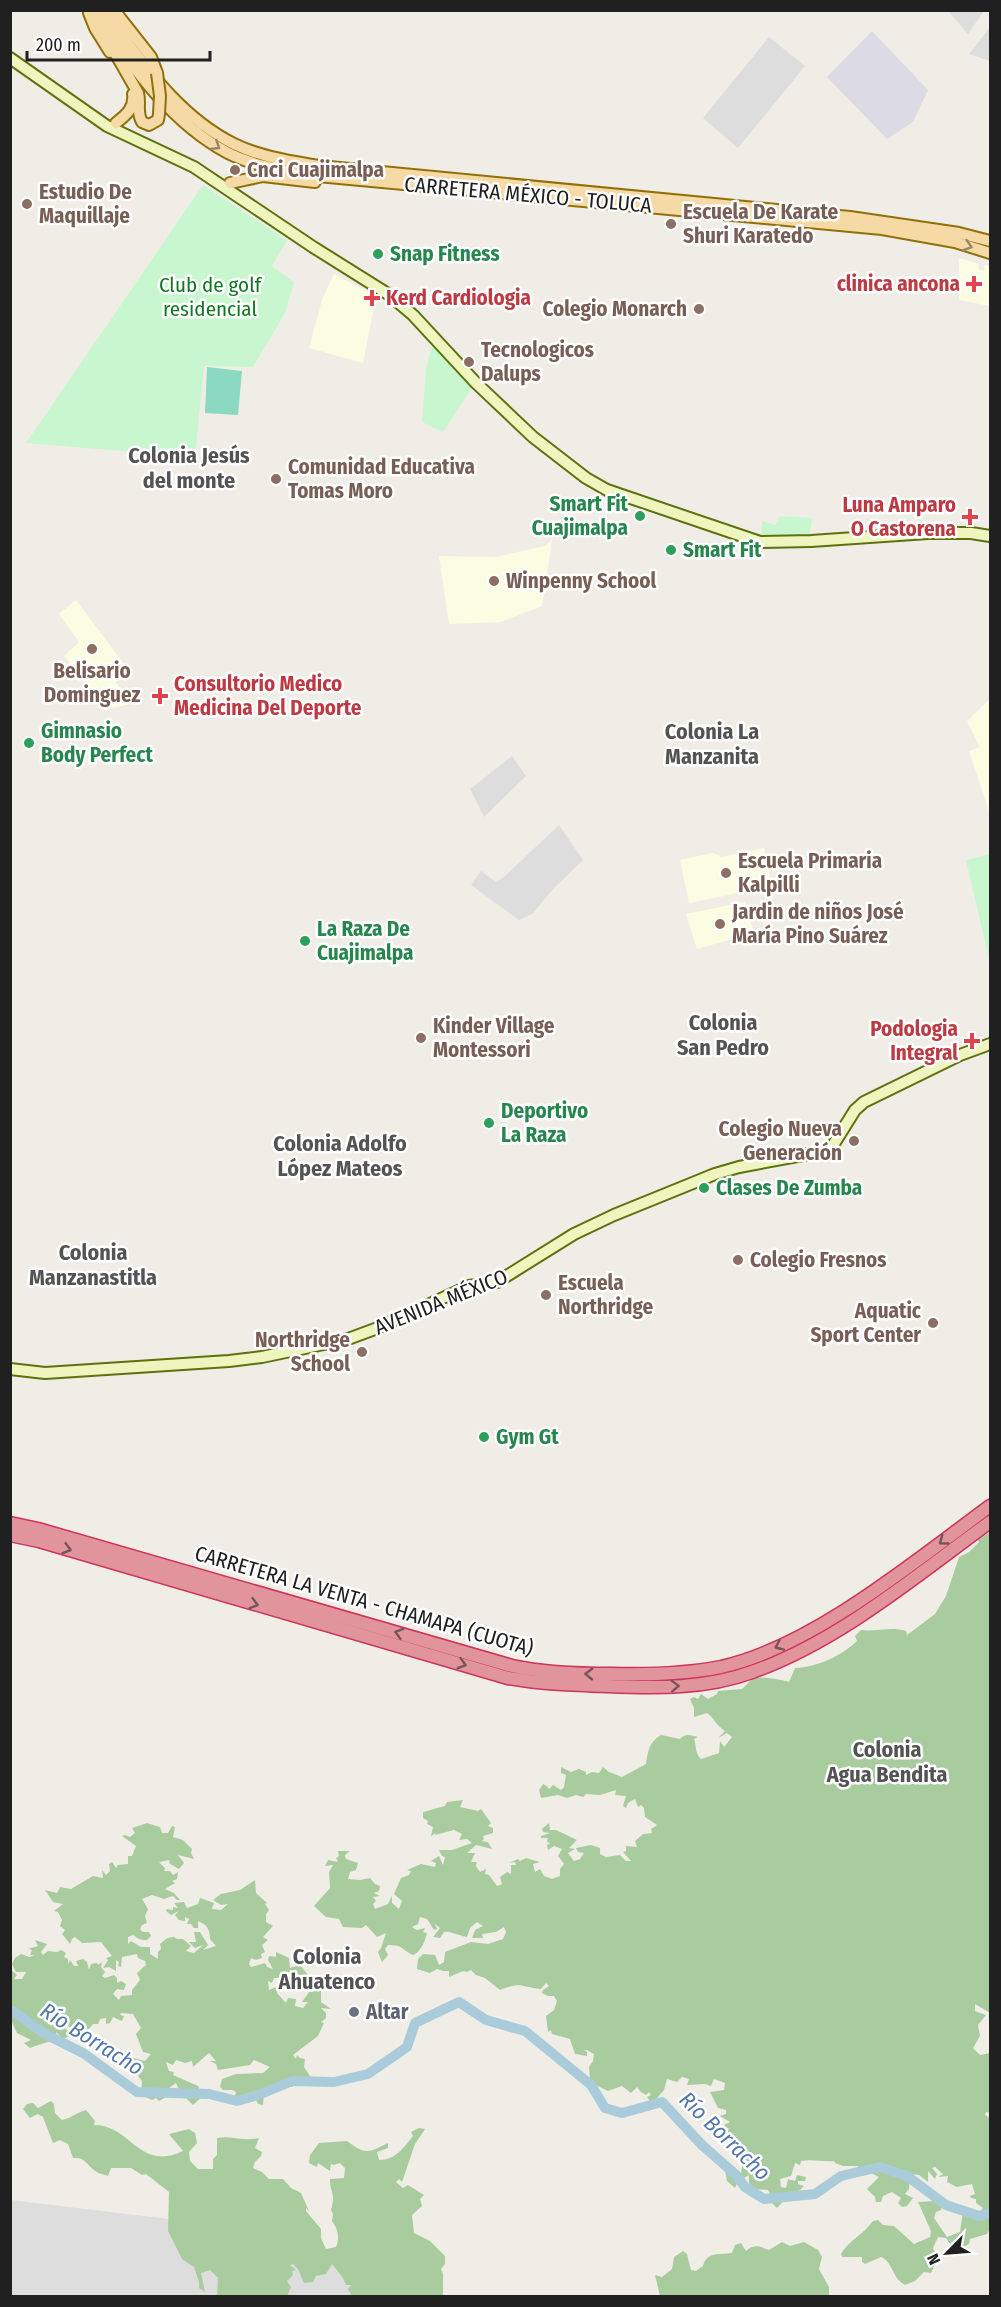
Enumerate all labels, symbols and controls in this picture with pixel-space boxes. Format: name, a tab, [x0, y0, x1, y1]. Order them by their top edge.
scale bar	[27, 24, 210, 62]
text: 200 m	[36, 34, 81, 56]
one-way arrow	[210, 138, 220, 150]
place label: Cnci Cuajimalpa	[247, 157, 384, 183]
marker: Cnci Cuajimalpa	[228, 163, 242, 177]
street label: CARRETERA MÉXICO - TOLUCA	[403, 171, 653, 219]
place label: Estudio De Maquillaje	[39, 179, 132, 229]
marker: Estudio De Maquillaje	[20, 197, 34, 211]
place label: Escuela De Karate Shuri Karatedo	[683, 199, 839, 249]
marker: Escuela De Karate Shuri Karatedo	[664, 217, 678, 231]
one-way arrow	[962, 239, 973, 251]
place label: Snap Fitness	[390, 241, 500, 267]
marker: Snap Fitness	[371, 247, 385, 261]
place label: clinica ancona	[837, 271, 960, 297]
park label: Club de golf residencial	[159, 272, 263, 322]
marker: clinica ancona	[965, 275, 983, 293]
place label: Kerd Cardiologia	[386, 285, 531, 311]
marker: Kerd Cardiologia	[363, 289, 381, 307]
place label: Colegio Monarch	[542, 296, 687, 322]
marker: Colegio Monarch	[692, 302, 706, 316]
place label: Tecnologicos Dalups	[481, 337, 594, 387]
marker: Tecnologicos Dalups	[462, 355, 476, 369]
district label: Colonia Jesús del monte	[128, 442, 250, 494]
place label: Comunidad Educativa Tomas Moro	[288, 454, 475, 504]
marker: Comunidad Educativa Tomas Moro	[269, 472, 283, 486]
place label: Smart Fit Cuajimalpa	[532, 491, 629, 541]
place label: Luna Amparo O Castorena	[842, 492, 956, 542]
marker: Luna Amparo O Castorena	[961, 508, 979, 526]
marker: Smart Fit Cuajimalpa	[633, 509, 647, 523]
place label: Smart Fit	[683, 537, 762, 563]
marker: Smart Fit	[664, 543, 678, 557]
place label: Winpenny School	[506, 568, 656, 594]
marker: Winpenny School	[487, 574, 501, 588]
marker: Belisario Dominguez	[85, 642, 99, 656]
place label: Belisario Dominguez	[44, 658, 140, 708]
place label: Consultorio Medico Medicina Del Deporte	[174, 671, 362, 721]
marker: Consultorio Medico Medicina Del Deporte	[151, 687, 169, 705]
place label: Gimnasio Body Perfect	[41, 718, 153, 768]
district label: Colonia La Manzanita	[665, 718, 759, 770]
marker: Gimnasio Body Perfect	[22, 736, 36, 750]
place label: Escuela Primaria Kalpilli	[738, 848, 882, 898]
marker: Escuela Primaria Kalpilli	[719, 866, 733, 880]
place label: Jardin de niños José María Pino Suárez	[731, 899, 904, 949]
place label: La Raza De Cuajimalpa	[317, 916, 413, 966]
marker: Jardin de niños José María Pino Suárez	[713, 917, 727, 931]
marker: La Raza De Cuajimalpa	[298, 934, 312, 948]
district label: Colonia San Pedro	[677, 1009, 769, 1061]
place label: Kinder Village Montessori	[433, 1013, 555, 1063]
place label: Podologia Integral	[870, 1016, 958, 1066]
marker: Kinder Village Montessori	[414, 1031, 428, 1045]
marker: Podologia Integral	[963, 1032, 981, 1050]
place label: Deportivo La Raza	[501, 1098, 588, 1148]
marker: Deportivo La Raza	[482, 1116, 496, 1130]
place label: Colegio Nueva Generación	[719, 1116, 842, 1166]
district label: Colonia Adolfo López Mateos	[273, 1130, 407, 1182]
marker: Colegio Nueva Generación	[847, 1134, 861, 1148]
place label: Clases De Zumba	[716, 1175, 862, 1201]
marker: Clases De Zumba	[697, 1181, 711, 1195]
district label: Colonia Manzanastitla	[29, 1239, 157, 1291]
place label: Colegio Fresnos	[750, 1247, 886, 1273]
marker: Colegio Fresnos	[731, 1253, 745, 1267]
street label: AVENIDA MÉXICO	[371, 1263, 511, 1341]
place label: Escuela Northridge	[558, 1270, 653, 1320]
marker: Escuela Northridge	[539, 1288, 553, 1302]
place label: Aquatic Sport Center	[810, 1298, 922, 1348]
marker: Aquatic Sport Center	[926, 1316, 940, 1330]
place label: Northridge School	[255, 1327, 350, 1377]
marker: Northridge School	[355, 1345, 369, 1359]
place label: Gym Gt	[496, 1424, 559, 1450]
marker: Gym Gt	[477, 1430, 491, 1444]
one-way arrow	[939, 1534, 950, 1545]
street label: CARRETERA LA VENTA - CHAMAPA (CUOTA)	[192, 1540, 536, 1662]
one-way arrow	[61, 1542, 72, 1554]
one-way arrow	[248, 1597, 259, 1609]
one-way arrow	[394, 1628, 405, 1640]
one-way arrow	[775, 1638, 786, 1650]
one-way arrow	[456, 1657, 467, 1669]
one-way arrow	[584, 1667, 593, 1680]
one-way arrow	[671, 1680, 680, 1692]
district label: Colonia Agua Bendita	[826, 1736, 947, 1788]
district label: Colonia Ahuatenco	[278, 1943, 376, 1995]
water label: Río Borracho	[36, 1997, 148, 2081]
place label: Altar	[365, 1999, 409, 2025]
marker: Altar	[347, 2005, 361, 2019]
water label: Río Borracho	[674, 2086, 776, 2186]
north arrow	[917, 2223, 977, 2283]
text: N	[923, 2251, 944, 2267]

